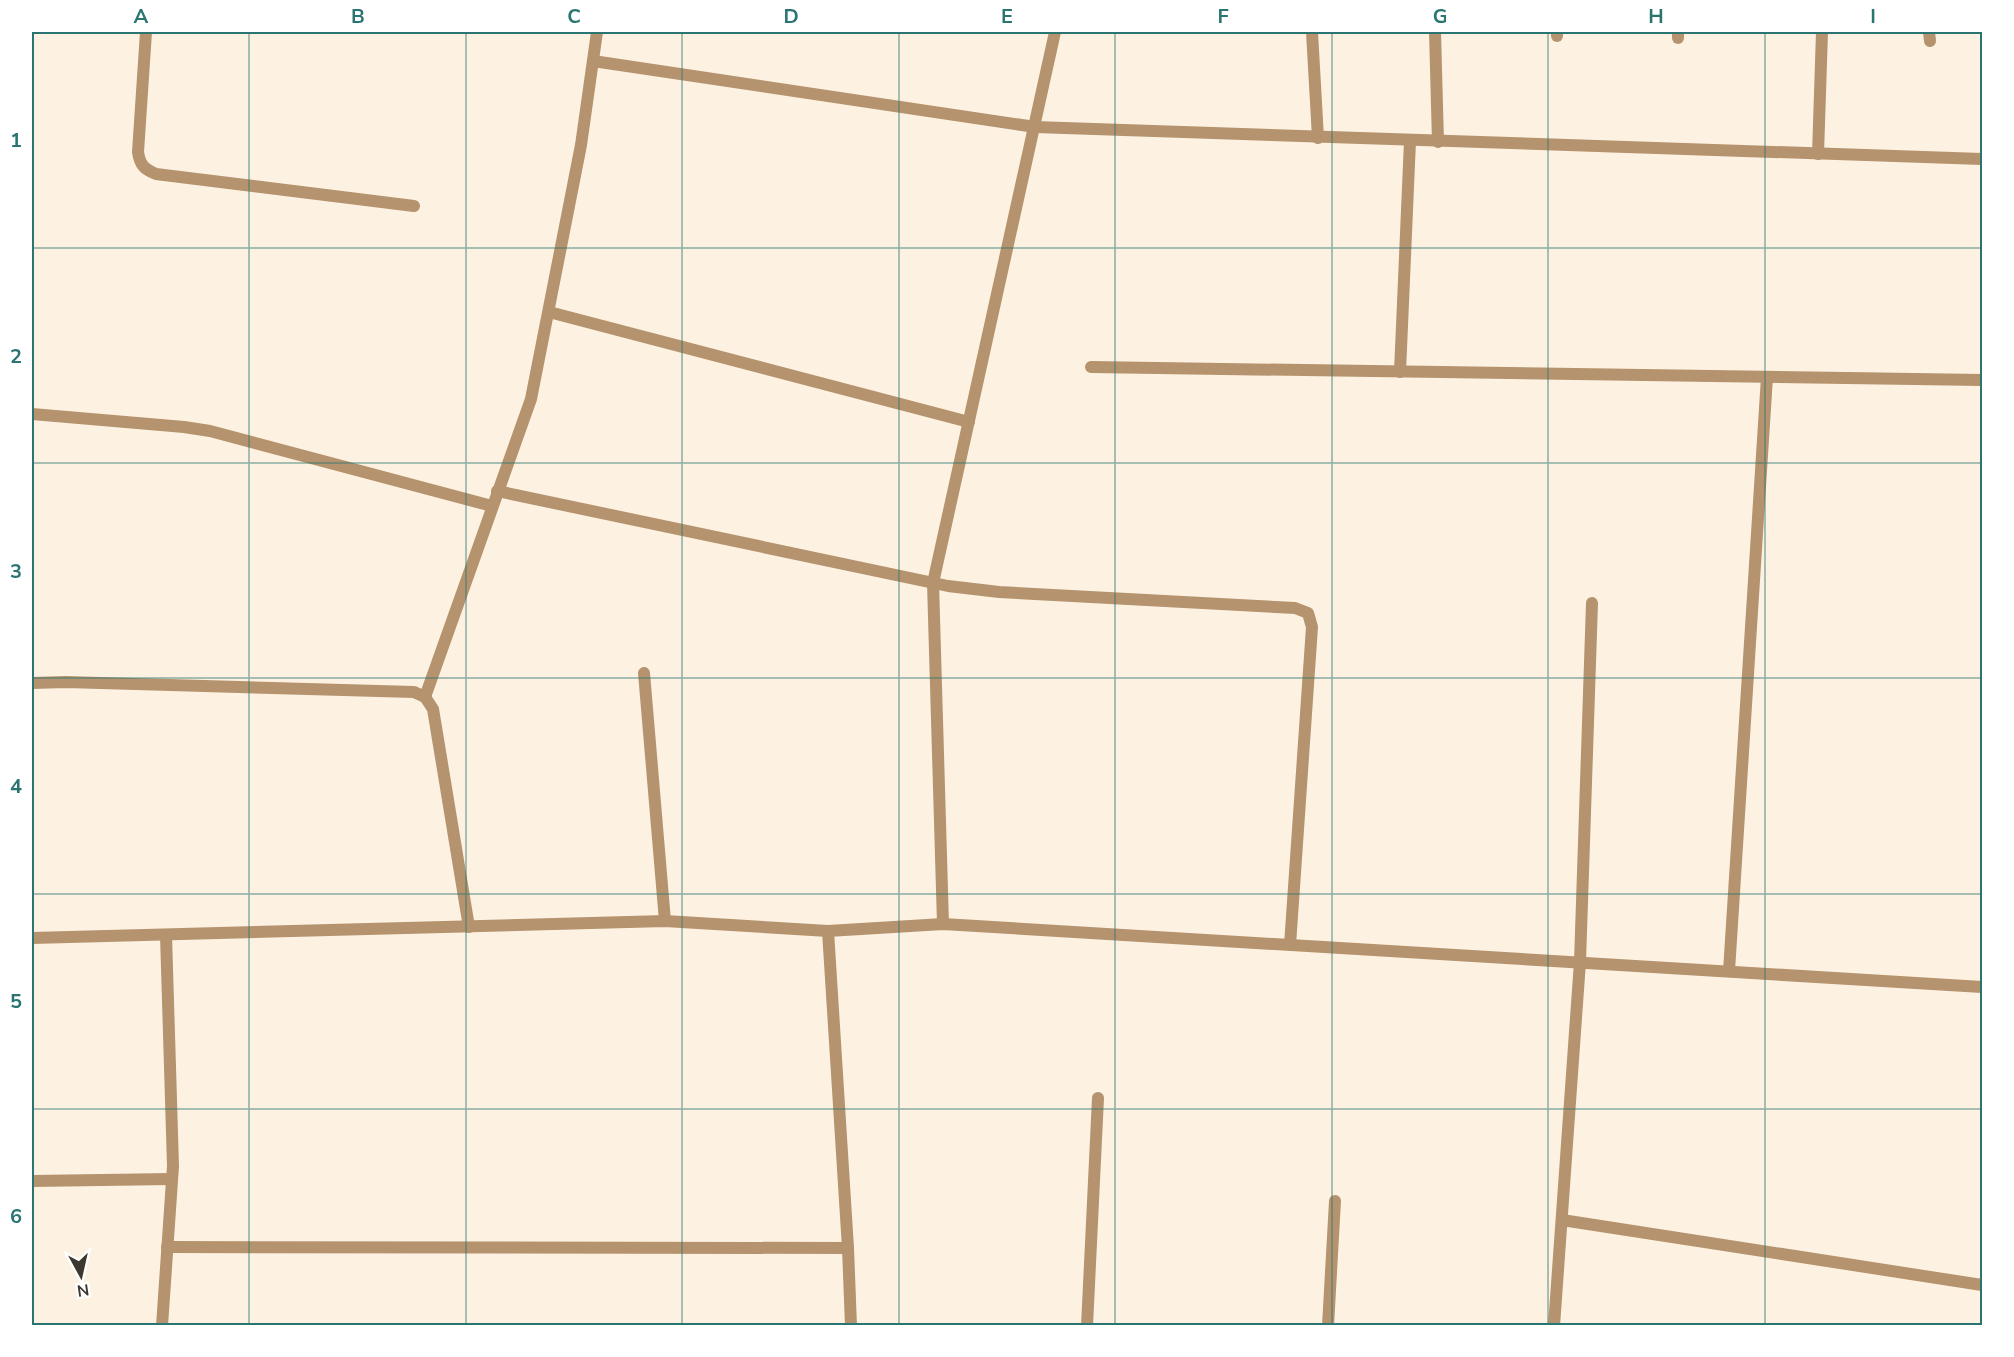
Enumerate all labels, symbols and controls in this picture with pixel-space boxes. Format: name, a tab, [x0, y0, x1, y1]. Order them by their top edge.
text: A	[134, 3, 149, 30]
text: B	[351, 3, 365, 30]
text: C	[567, 3, 581, 30]
text: D	[783, 3, 799, 30]
text: E	[1001, 3, 1013, 30]
text: F	[1217, 3, 1229, 30]
text: G	[1433, 3, 1447, 30]
text: H	[1648, 3, 1664, 30]
text: I	[1870, 3, 1876, 30]
text: 1	[10, 127, 22, 154]
text: 2	[10, 343, 22, 370]
text: 3	[10, 558, 22, 585]
text: 4	[10, 773, 22, 800]
text: 5	[10, 988, 22, 1015]
text: 6	[10, 1203, 22, 1230]
north arrow	[51, 1246, 111, 1306]
text: N	[75, 1278, 90, 1302]

